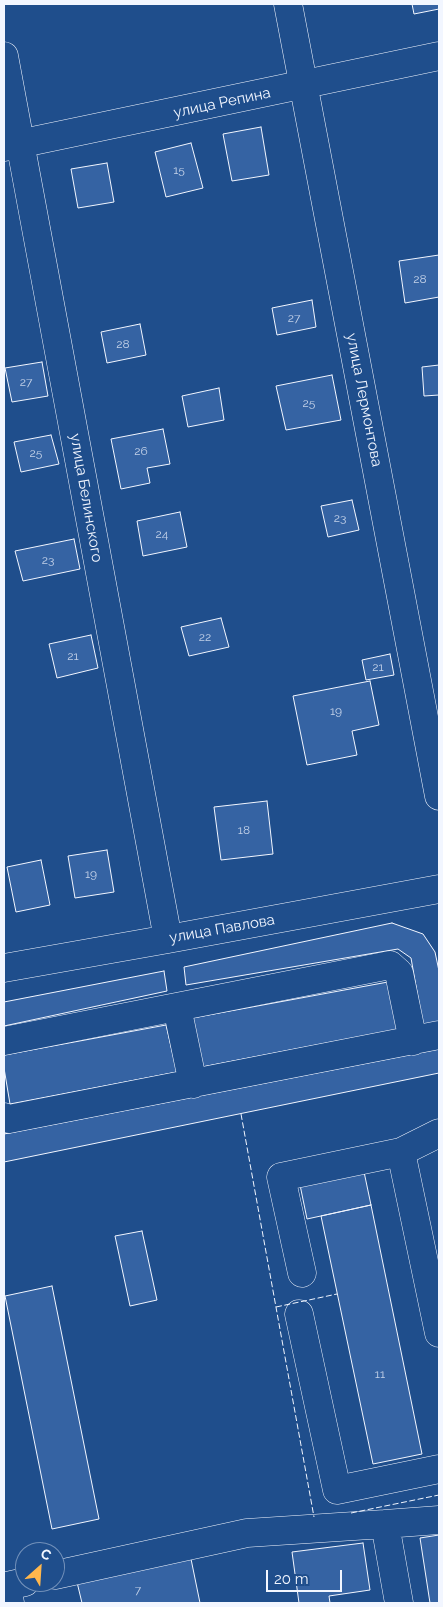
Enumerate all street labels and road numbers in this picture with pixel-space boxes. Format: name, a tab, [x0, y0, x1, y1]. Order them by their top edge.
street label: улица Репина	[172, 84, 272, 122]
street label: улица Лермонтова	[342, 332, 386, 468]
street label: улица Белинского	[66, 432, 106, 564]
street label: улица Павлова	[168, 911, 276, 947]

